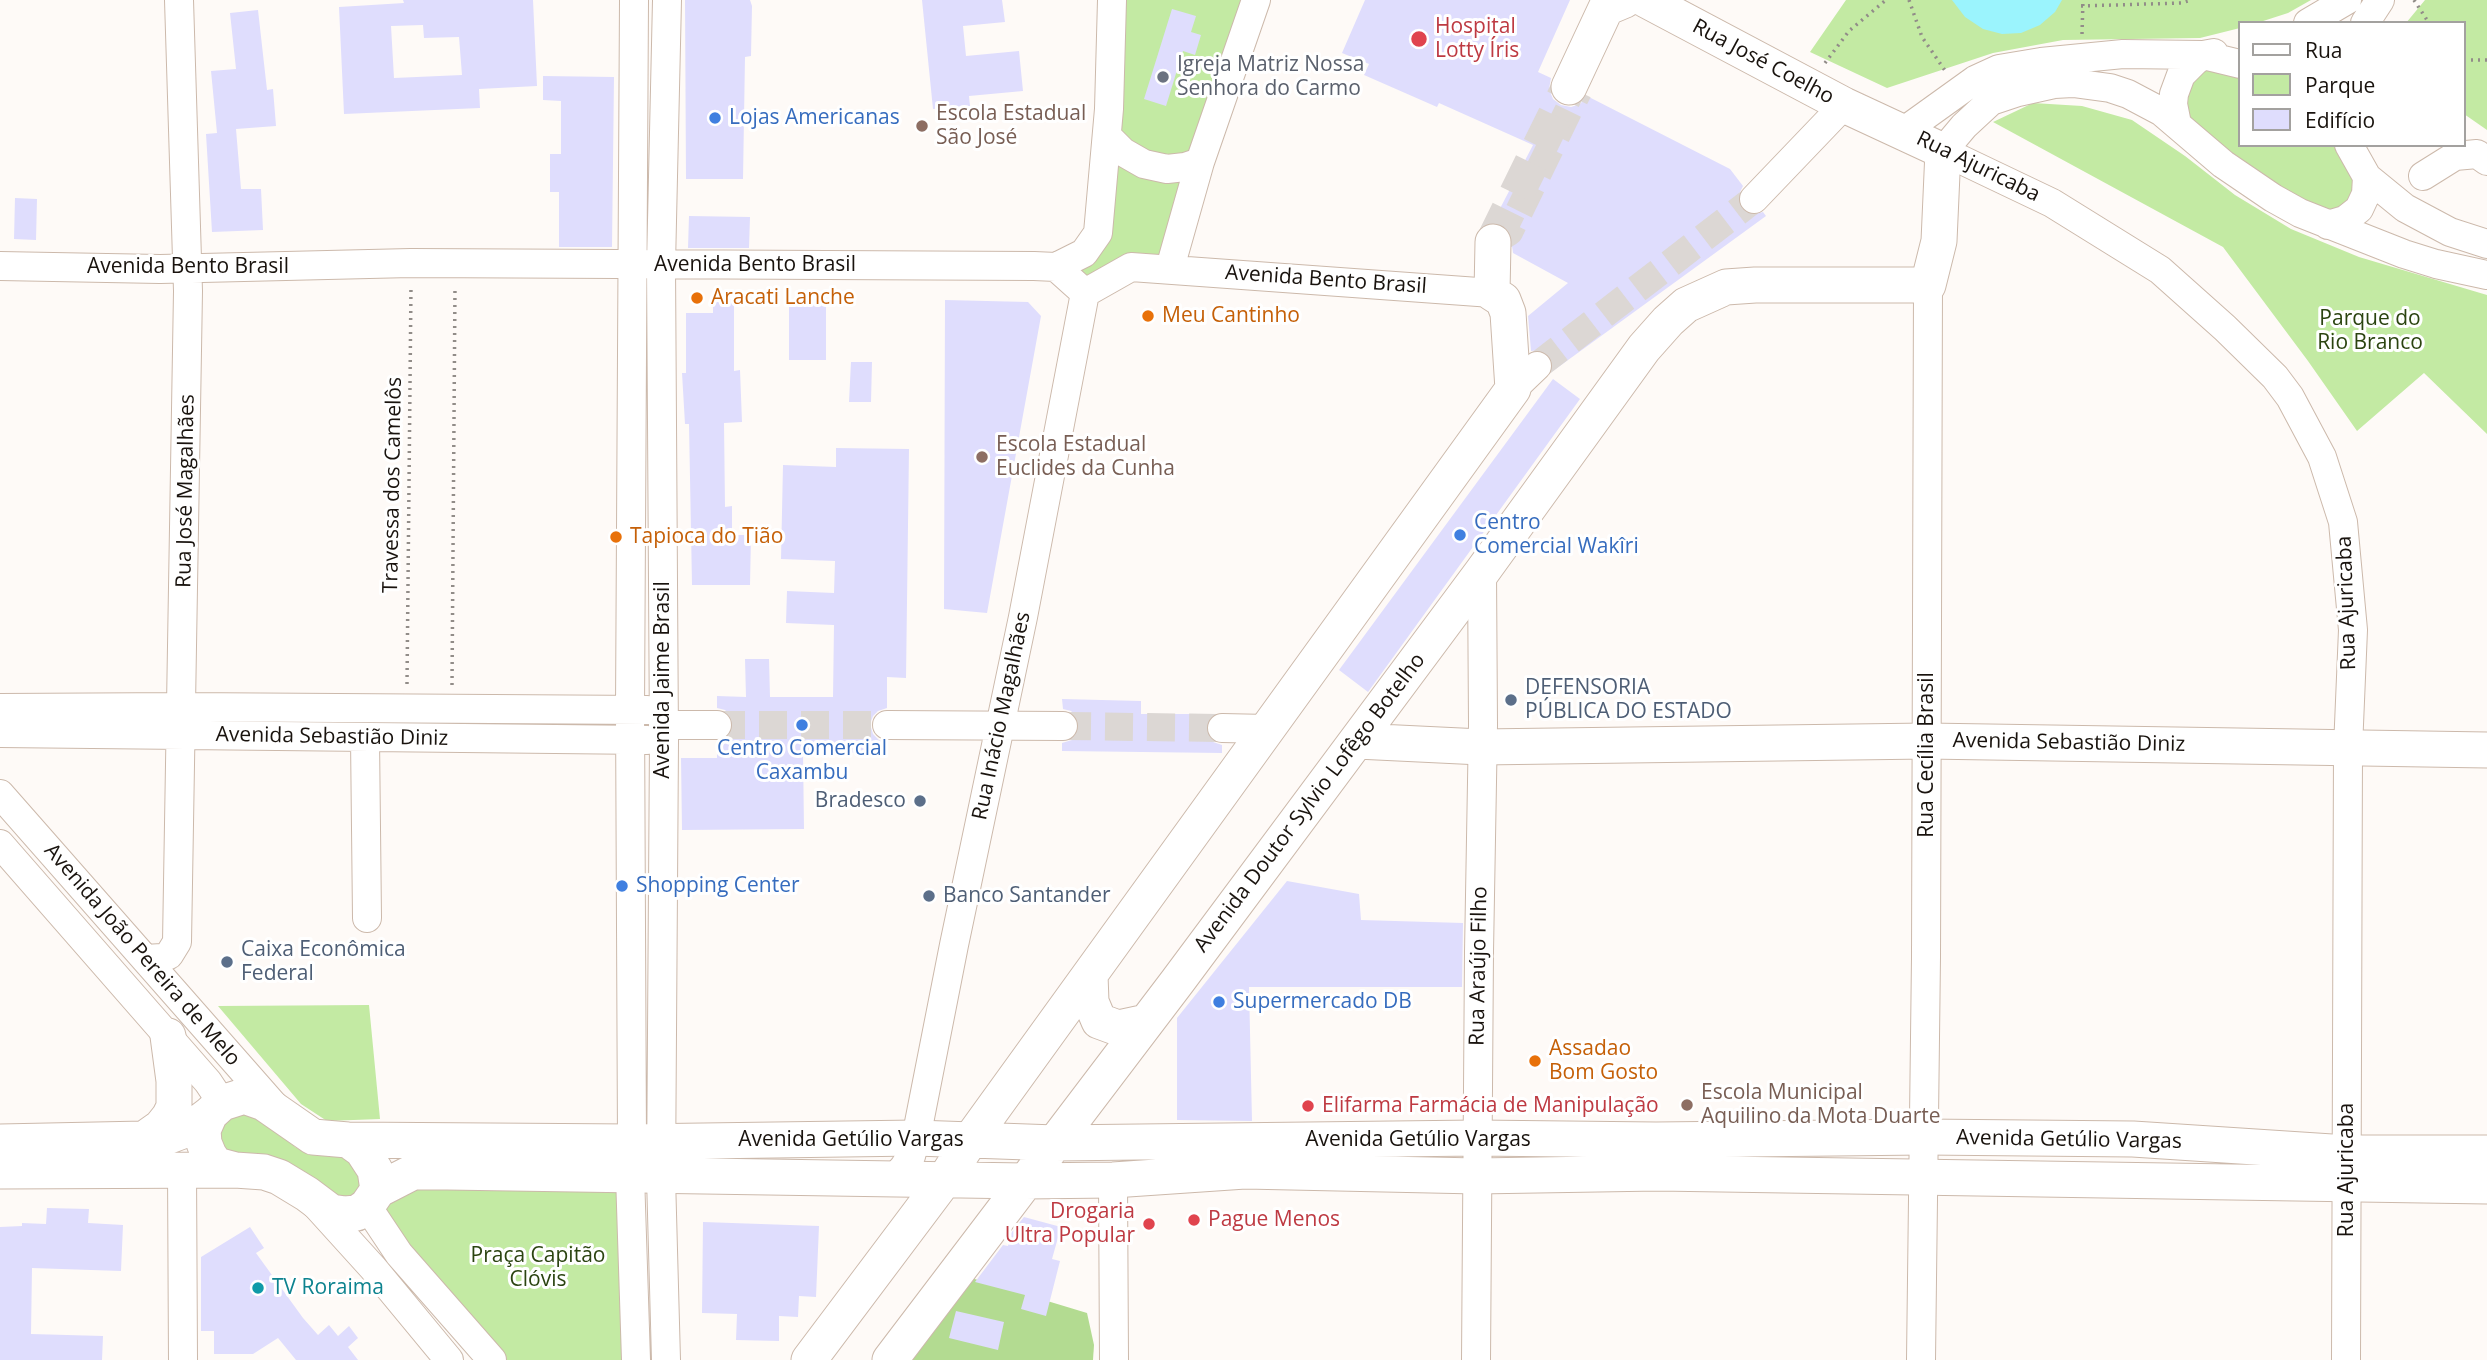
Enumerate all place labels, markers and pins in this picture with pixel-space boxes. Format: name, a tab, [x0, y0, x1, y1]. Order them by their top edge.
place label: Hospital Lotty Íris	[1435, 14, 1519, 64]
marker: Hospital Lotty Íris	[1409, 29, 1429, 49]
place label: Igreja Matriz Nossa Senhora do Carmo	[1177, 52, 1364, 102]
marker: Igreja Matriz Nossa Senhora do Carmo	[1155, 69, 1171, 85]
place label: Escola Estadual São José	[936, 101, 1086, 151]
place label: Lojas Americanas	[729, 105, 900, 131]
marker: Lojas Americanas	[707, 110, 723, 126]
marker: Escola Estadual São José	[914, 118, 930, 134]
place label: Aracati Lanche	[711, 285, 855, 311]
marker: Aracati Lanche	[689, 290, 705, 306]
place label: Meu Cantinho	[1162, 303, 1300, 329]
marker: Meu Cantinho	[1140, 308, 1156, 324]
place label: Escola Estadual Euclides da Cunha	[996, 432, 1175, 482]
marker: Escola Estadual Euclides da Cunha	[974, 449, 990, 465]
place label: Centro Comercial Wakîri	[1474, 510, 1639, 560]
place label: Tapioca do Tião	[630, 524, 783, 550]
marker: Centro Comercial Wakîri	[1452, 527, 1468, 543]
marker: Tapioca do Tião	[608, 529, 624, 545]
place label: DEFENSORIA PÚBLICA DO ESTADO	[1525, 675, 1732, 725]
marker: DEFENSORIA PÚBLICA DO ESTADO	[1503, 692, 1519, 708]
marker: Centro Comercial Caxambu	[794, 717, 810, 733]
place label: Centro Comercial Caxambu	[717, 736, 887, 786]
place label: Bradesco	[815, 788, 906, 814]
marker: Bradesco	[912, 793, 928, 809]
place label: Shopping Center	[636, 873, 800, 899]
marker: Shopping Center	[614, 878, 630, 894]
place label: Banco Santander	[943, 883, 1111, 909]
marker: Banco Santander	[921, 888, 937, 904]
place label: Caixa Econômica Federal	[241, 937, 406, 987]
marker: Caixa Econômica Federal	[219, 954, 235, 970]
place label: Supermercado DB	[1233, 989, 1412, 1015]
marker: Supermercado DB	[1211, 994, 1227, 1010]
place label: Assadao Bom Gosto	[1549, 1036, 1658, 1086]
marker: Assadao Bom Gosto	[1527, 1053, 1543, 1069]
place label: Escola Municipal Aquilino da Mota Duarte	[1701, 1080, 1941, 1130]
place label: Elifarma Farmácia de Manipulação	[1322, 1093, 1659, 1119]
marker: Escola Municipal Aquilino da Mota Duarte	[1679, 1097, 1695, 1113]
marker: Elifarma Farmácia de Manipulação	[1300, 1098, 1316, 1114]
place label: Drogaria Ultra Popular	[1005, 1199, 1135, 1249]
place label: Pague Menos	[1208, 1207, 1340, 1233]
marker: Pague Menos	[1186, 1212, 1202, 1228]
marker: Drogaria Ultra Popular	[1141, 1216, 1157, 1232]
place label: TV Roraima	[272, 1275, 384, 1301]
marker: TV Roraima	[250, 1280, 266, 1296]

